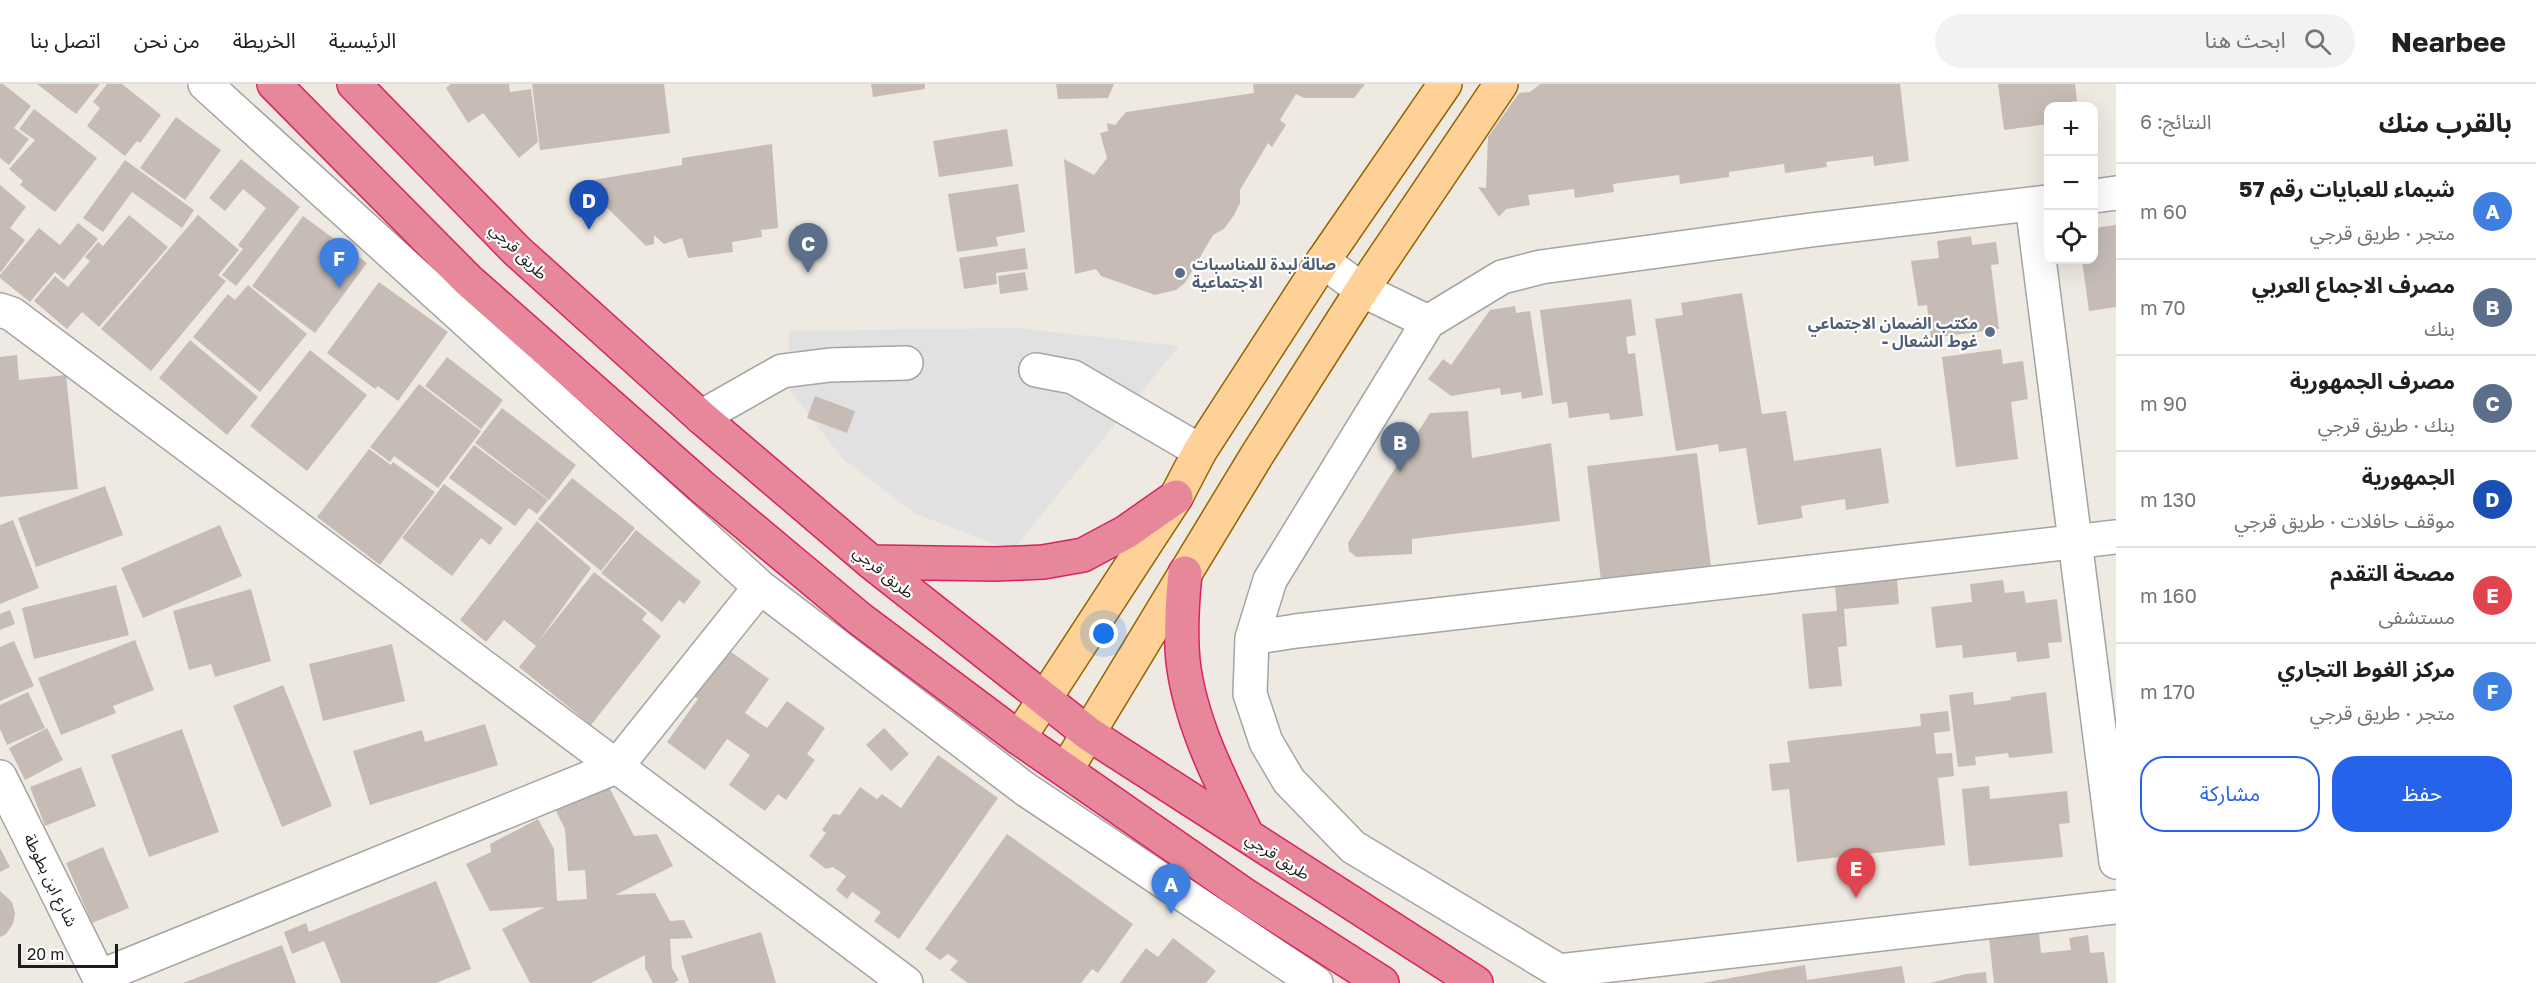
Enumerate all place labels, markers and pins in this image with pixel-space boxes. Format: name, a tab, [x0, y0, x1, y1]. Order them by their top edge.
pin: D	[570, 180, 608, 230]
pin: C	[788, 224, 828, 273]
pin: F	[320, 238, 358, 288]
place label: صالة لبدة للمناسبات الاجتماعية	[1192, 254, 1336, 292]
marker: صالة لبدة للمناسبات الاجتماعية	[1173, 266, 1187, 280]
place label: مكتب الضمان الاجتماعي - غوط الشعال	[1808, 313, 1978, 351]
marker: مكتب الضمان الاجتماعي - غوط الشعال	[1983, 325, 1997, 339]
pin: B	[1380, 422, 1420, 472]
pin: E	[1836, 848, 1876, 898]
pin: A	[1152, 864, 1190, 914]

